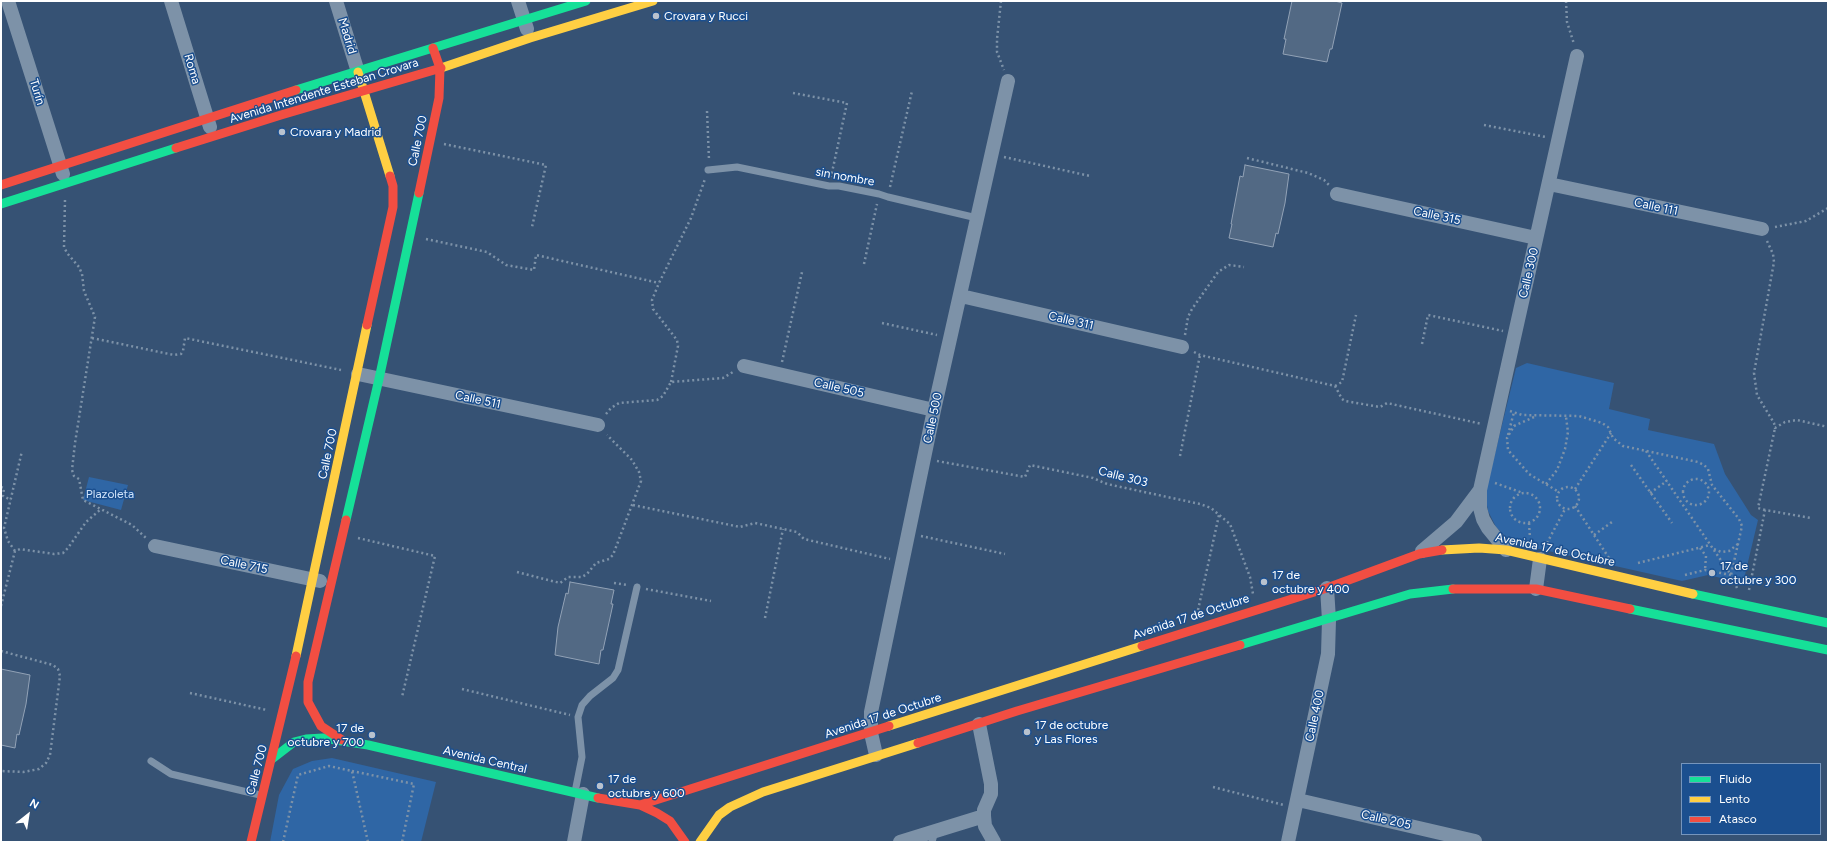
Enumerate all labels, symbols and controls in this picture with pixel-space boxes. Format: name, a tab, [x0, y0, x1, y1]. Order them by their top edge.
place label: Crovara y Rucci	[664, 9, 748, 23]
marker: Crovara y Rucci	[651, 11, 661, 21]
street label: Madrid	[335, 16, 359, 56]
street label: Roma	[181, 52, 203, 86]
street label: Avenida Intendente Esteban Crovara	[228, 55, 420, 127]
street label: Turín	[26, 77, 48, 107]
street label: Calle 700	[406, 114, 430, 168]
place label: Crovara y Madrid	[290, 125, 381, 139]
marker: Crovara y Madrid	[277, 127, 287, 137]
street label: sin nombre	[814, 165, 876, 189]
street label: Calle 111	[1633, 195, 1679, 219]
street label: Calle 315	[1412, 204, 1462, 228]
street label: Calle 300	[1516, 246, 1542, 300]
street label: Calle 311	[1047, 309, 1095, 333]
street label: Calle 505	[813, 375, 865, 401]
street label: Calle 511	[454, 388, 502, 412]
street label: Calle 500	[921, 391, 945, 445]
street label: Calle 700	[316, 427, 340, 481]
street label: Calle 303	[1097, 464, 1149, 490]
park label: Plazoleta	[86, 487, 134, 501]
street label: Avenida 17 de Octubre	[1494, 530, 1616, 570]
street label: Calle 715	[219, 553, 269, 577]
place label: 17 de octubre y 300	[1720, 559, 1796, 587]
place label: 17 de octubre y 400	[1272, 568, 1349, 596]
marker: 17 de octubre y 300	[1707, 568, 1717, 578]
marker: 17 de octubre y 400	[1259, 577, 1269, 587]
street label: Avenida 17 de Octubre	[1131, 591, 1251, 643]
street label: Calle 400	[1303, 689, 1327, 743]
street label: Avenida 17 de Octubre	[823, 690, 943, 742]
place label: 17 de octubre y Las Flores	[1035, 718, 1108, 746]
place label: 17 de octubre y 700	[288, 721, 364, 749]
marker: 17 de octubre y Las Flores	[1022, 727, 1032, 737]
marker: 17 de octubre y 700	[367, 730, 377, 740]
street label: Calle 700	[243, 743, 271, 797]
street label: Avenida Central	[442, 743, 528, 777]
legend	[1681, 763, 1821, 835]
place label: 17 de octubre y 600	[608, 772, 685, 800]
text: Fluido	[1719, 772, 1752, 786]
marker: 17 de octubre y 600	[595, 781, 605, 791]
text: Lento	[1719, 792, 1750, 806]
north arrow	[8, 795, 48, 835]
text: N	[27, 796, 41, 812]
street label: Calle 205	[1360, 807, 1412, 833]
text: Atasco	[1719, 812, 1757, 826]

